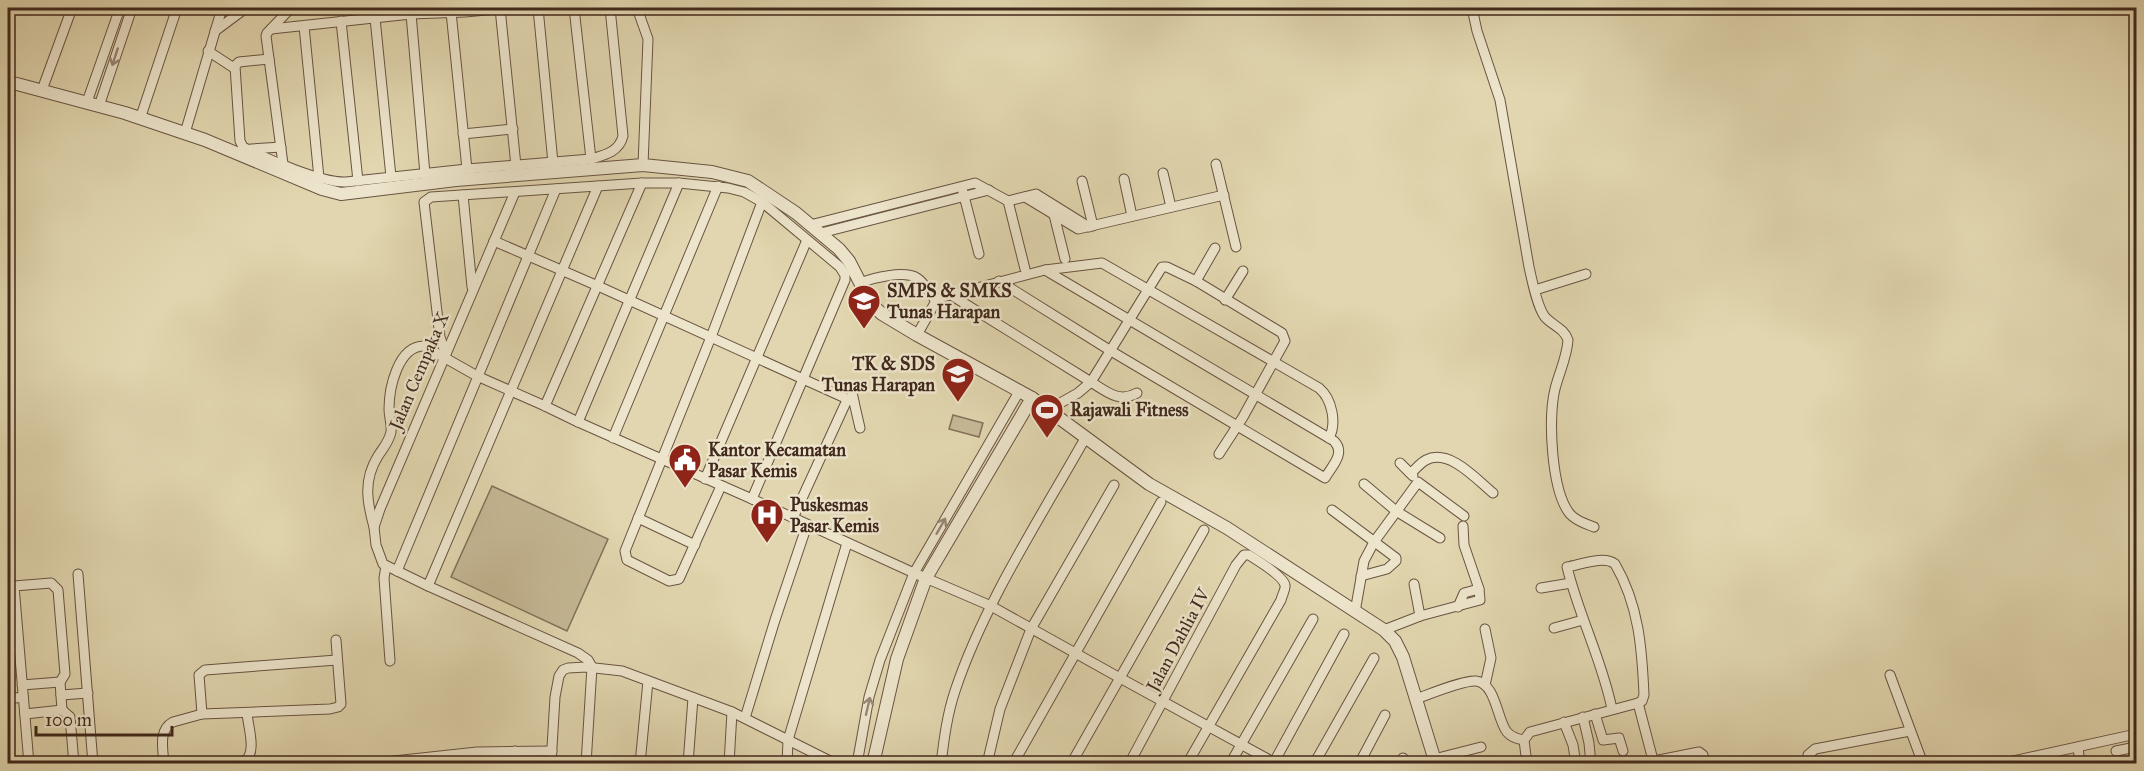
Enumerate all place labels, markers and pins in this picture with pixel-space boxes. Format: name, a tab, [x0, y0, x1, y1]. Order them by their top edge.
place label: SMPS & SMKS Tunas Harapan	[886, 280, 1012, 324]
school or university icon: SMPS & SMKS Tunas Harapan	[846, 283, 882, 330]
place label: TK & SDS Tunas Harapan	[821, 353, 935, 397]
school or university icon: TK & SDS Tunas Harapan	[940, 356, 976, 403]
sports icon: Rajawali Fitness	[1029, 392, 1065, 439]
place label: Rajawali Fitness	[1070, 399, 1189, 422]
place label: Kantor Kecamatan Pasar Kemis	[708, 439, 846, 482]
public building icon: Kantor Kecamatan Pasar Kemis	[667, 442, 703, 489]
place label: Puskesmas Pasar Kemis	[790, 494, 880, 537]
hospital icon: Puskesmas Pasar Kemis	[749, 497, 785, 544]

